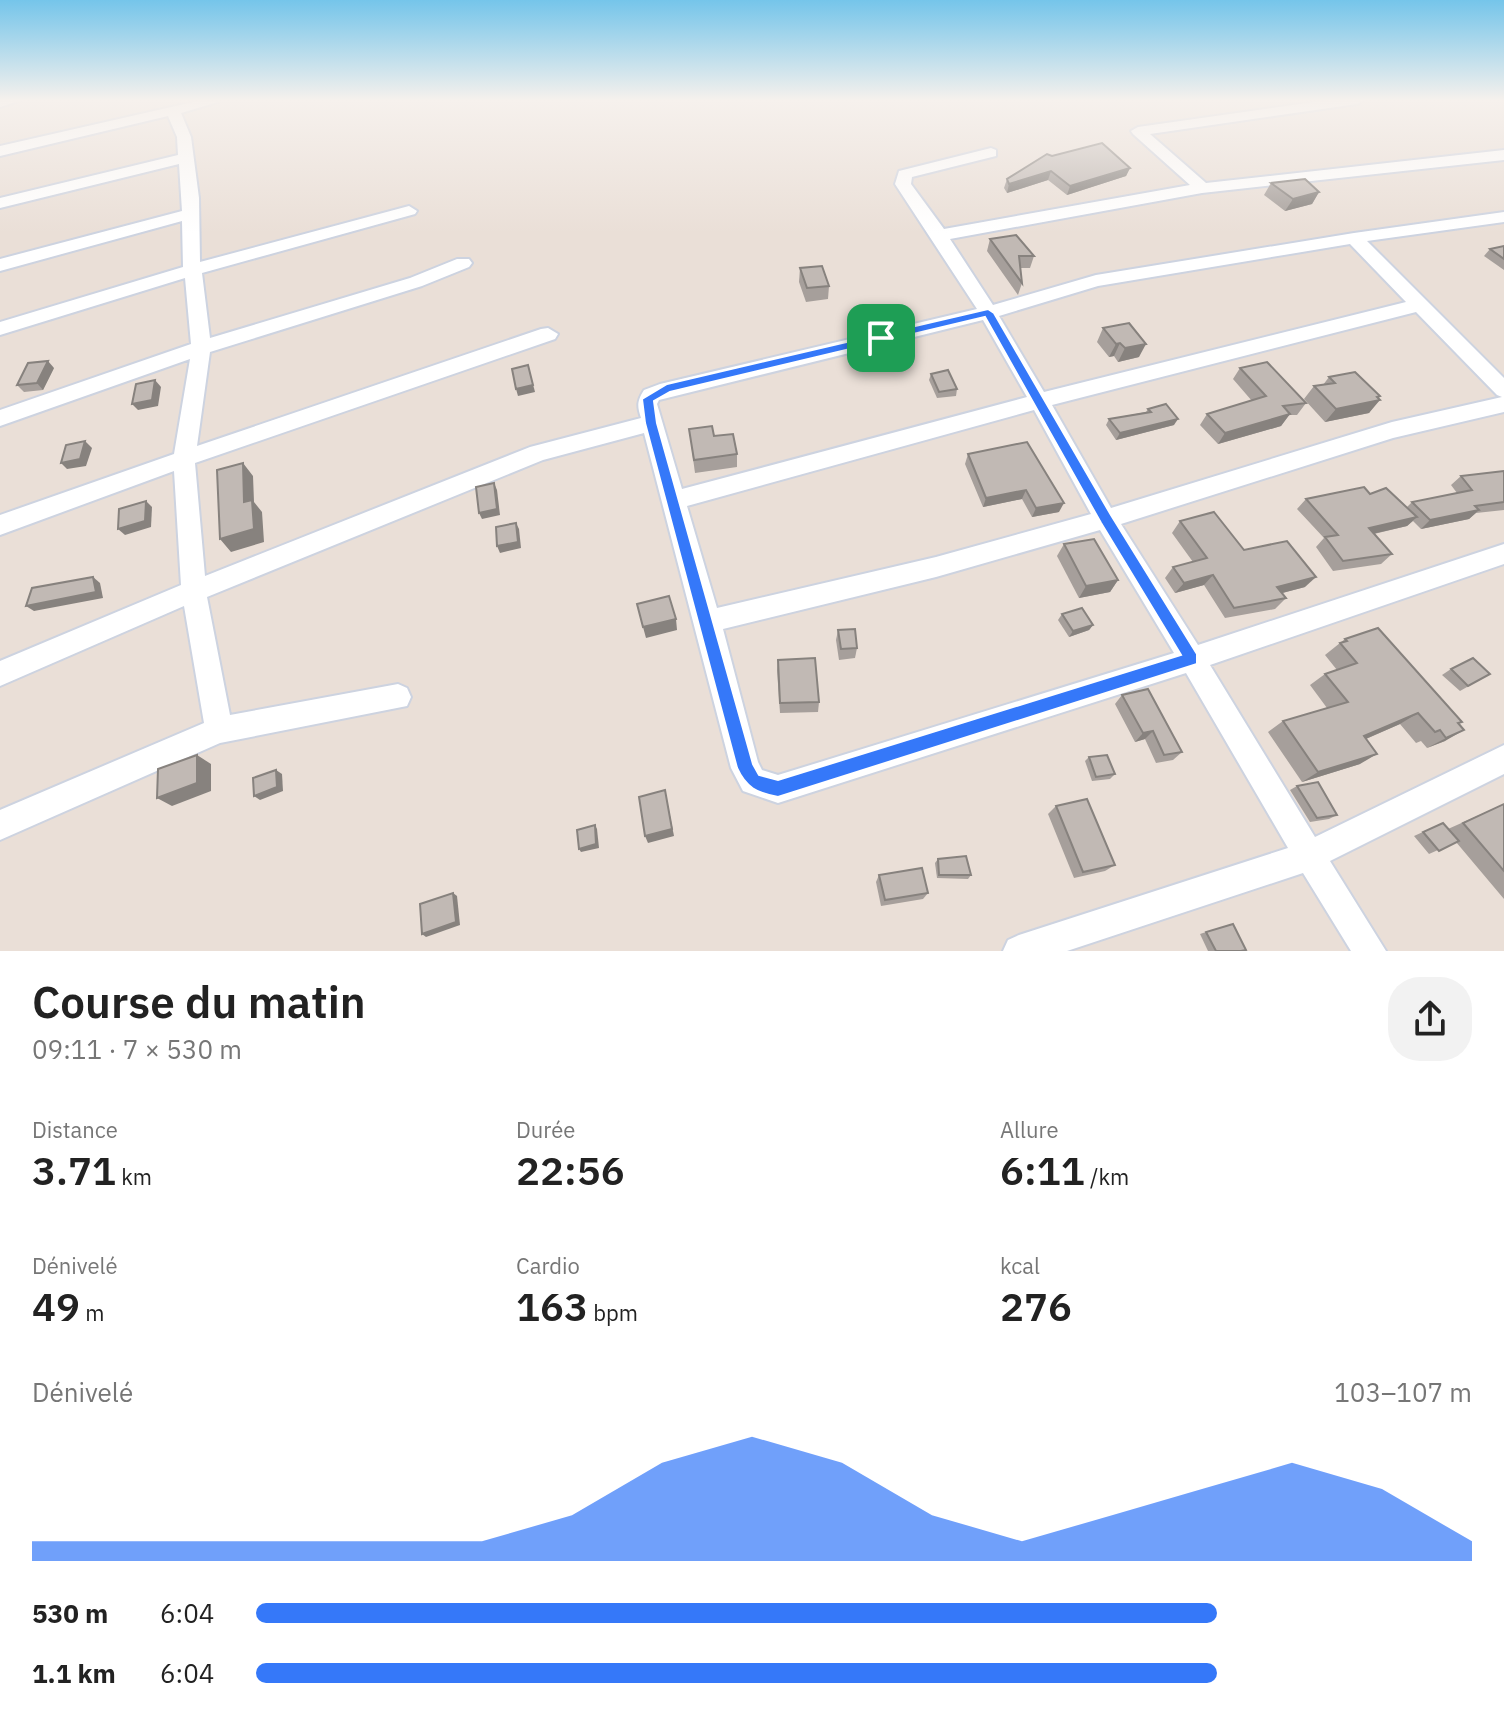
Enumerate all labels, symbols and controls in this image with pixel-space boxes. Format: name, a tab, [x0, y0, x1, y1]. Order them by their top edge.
pin	[847, 304, 915, 372]
icon: arrive	[859, 316, 903, 360]
text: Course du matin	[32, 973, 366, 1030]
button: share	[1388, 977, 1472, 1061]
text: 09:11 · 7 × 530 m	[32, 1032, 242, 1066]
text: Distance	[32, 1115, 118, 1144]
text: Durée	[516, 1115, 575, 1144]
text: Allure	[1000, 1115, 1059, 1144]
text: 3.71	[32, 1144, 116, 1196]
text: 22:56	[516, 1144, 625, 1196]
text: 6:11	[1000, 1144, 1085, 1196]
text: km	[116, 1162, 152, 1191]
text: /km	[1085, 1162, 1129, 1191]
text: Dénivelé	[32, 1251, 118, 1280]
text: Cardio	[516, 1251, 580, 1280]
text: kcal	[1000, 1251, 1040, 1280]
text: 49	[32, 1280, 80, 1332]
text: 163	[516, 1280, 588, 1332]
text: 276	[1000, 1280, 1072, 1332]
text: m	[80, 1298, 104, 1327]
text: bpm	[588, 1298, 638, 1327]
text: Dénivelé	[32, 1375, 133, 1409]
text: 103–107 m	[1334, 1375, 1472, 1409]
text: 530 m	[32, 1596, 108, 1630]
text: 6:04	[160, 1596, 214, 1630]
text: 1.1 km	[32, 1656, 116, 1690]
text: 6:04	[160, 1656, 214, 1690]

